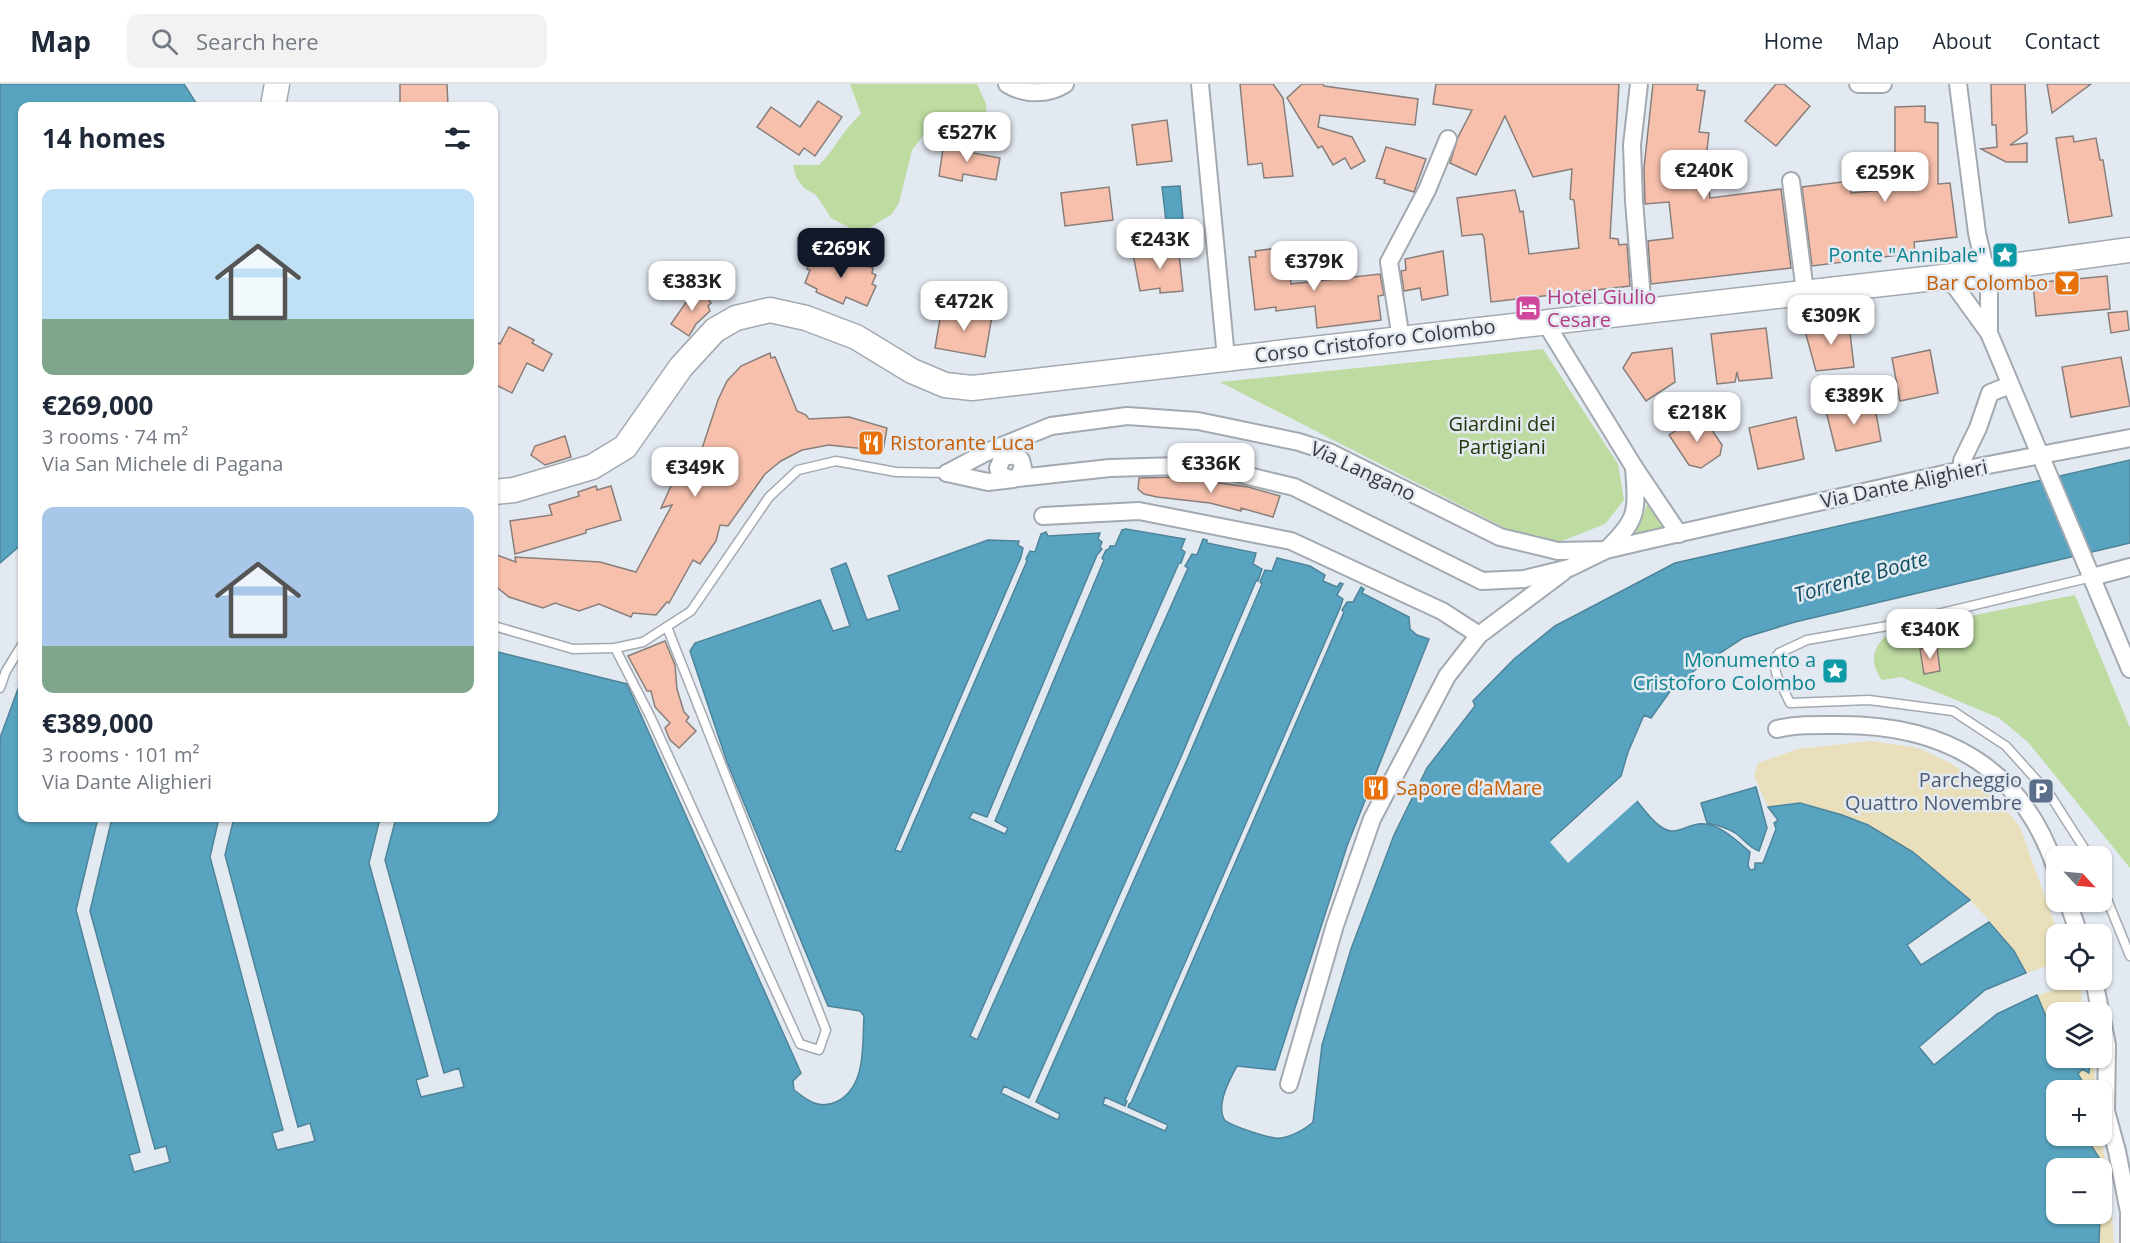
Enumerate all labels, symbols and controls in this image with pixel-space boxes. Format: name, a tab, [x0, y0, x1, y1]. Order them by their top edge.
search box	[127, 14, 547, 68]
text: Map	[30, 22, 91, 60]
icon: search	[148, 25, 181, 58]
text: Search here	[196, 26, 319, 56]
text: Home	[1764, 27, 1823, 55]
text: Map	[1856, 27, 1899, 55]
text: About	[1932, 27, 1992, 55]
text: Contact	[2025, 27, 2100, 55]
pin: €527K	[925, 112, 1009, 163]
text: €527K	[937, 118, 997, 145]
text: 14 homes	[42, 120, 166, 156]
icon: filters	[441, 122, 474, 155]
pin: €240K	[1662, 150, 1746, 201]
pin: €259K	[1843, 152, 1927, 203]
text: €240K	[1674, 156, 1734, 183]
text: €259K	[1855, 158, 1915, 185]
pin: €243K	[1118, 219, 1202, 270]
text: €243K	[1130, 225, 1190, 252]
icon: home	[204, 228, 312, 336]
pin: €269K	[799, 228, 883, 279]
text: €269K	[811, 234, 871, 261]
place icon: Ponte "Annibale"	[1990, 240, 2020, 270]
pin: €379K	[1272, 241, 1356, 292]
place label: Ponte "Annibale"	[1828, 241, 1986, 268]
text: €379K	[1284, 247, 1344, 274]
pin: €383K	[650, 261, 734, 312]
text: €383K	[662, 267, 722, 294]
bar icon: Bar Colombo	[2052, 268, 2082, 298]
place label: Bar Colombo	[1926, 269, 2048, 296]
pin: €472K	[922, 281, 1006, 332]
place label: Hotel Giulio Cesare	[1547, 283, 1656, 333]
text: €472K	[934, 287, 994, 314]
hotel icon: Hotel Giulio Cesare	[1513, 293, 1543, 323]
pin: €309K	[1789, 295, 1873, 346]
text: €309K	[1801, 301, 1861, 328]
street label: Corso Cristoforo Colombo	[1253, 312, 1497, 369]
pin: €389K	[1812, 375, 1896, 426]
text: €389K	[1824, 381, 1884, 408]
text: €269,000	[42, 387, 153, 423]
pin: €218K	[1655, 392, 1739, 443]
text: €218K	[1667, 398, 1727, 425]
park label: Giardini dei Partigiani	[1448, 410, 1556, 460]
text: 3 rooms · 74 m²	[42, 423, 188, 450]
restaurant icon: Ristorante Luca	[856, 428, 886, 458]
place label: Ristorante Luca	[890, 429, 1035, 456]
street label: Via Langano	[1306, 434, 1420, 507]
pin: €336K	[1169, 443, 1253, 494]
pin: €349K	[653, 447, 737, 498]
text: €336K	[1181, 449, 1241, 476]
text: Via San Michele di Pagana	[42, 450, 283, 477]
text: €349K	[665, 453, 725, 480]
street label: Via Dante Alighieri	[1818, 453, 1990, 514]
water label: Torrente Boate	[1791, 544, 1931, 609]
icon: home	[204, 546, 312, 654]
pin: €340K	[1888, 609, 1972, 660]
text: €340K	[1900, 615, 1960, 642]
place label: Monumento a Cristoforo Colombo	[1633, 646, 1816, 696]
place icon: Monumento a Cristoforo Colombo	[1820, 656, 1850, 686]
text: €389,000	[42, 705, 153, 741]
text: 3 rooms · 101 m²	[42, 741, 200, 768]
place label: Parcheggio Quattro Novembre	[1845, 766, 2022, 816]
text: Via Dante Alighieri	[42, 768, 212, 795]
restaurant icon: Sapore d’aMare	[1361, 773, 1391, 803]
place label: Sapore d’aMare	[1396, 774, 1542, 801]
parking icon: Parcheggio Quattro Novembre	[2026, 776, 2056, 806]
north arrow	[2046, 846, 2112, 912]
map controls	[2046, 846, 2112, 1224]
button: locate	[2046, 924, 2112, 990]
button: layers	[2046, 1002, 2112, 1068]
button: +	[2046, 1080, 2112, 1146]
button: −	[2046, 1158, 2112, 1224]

